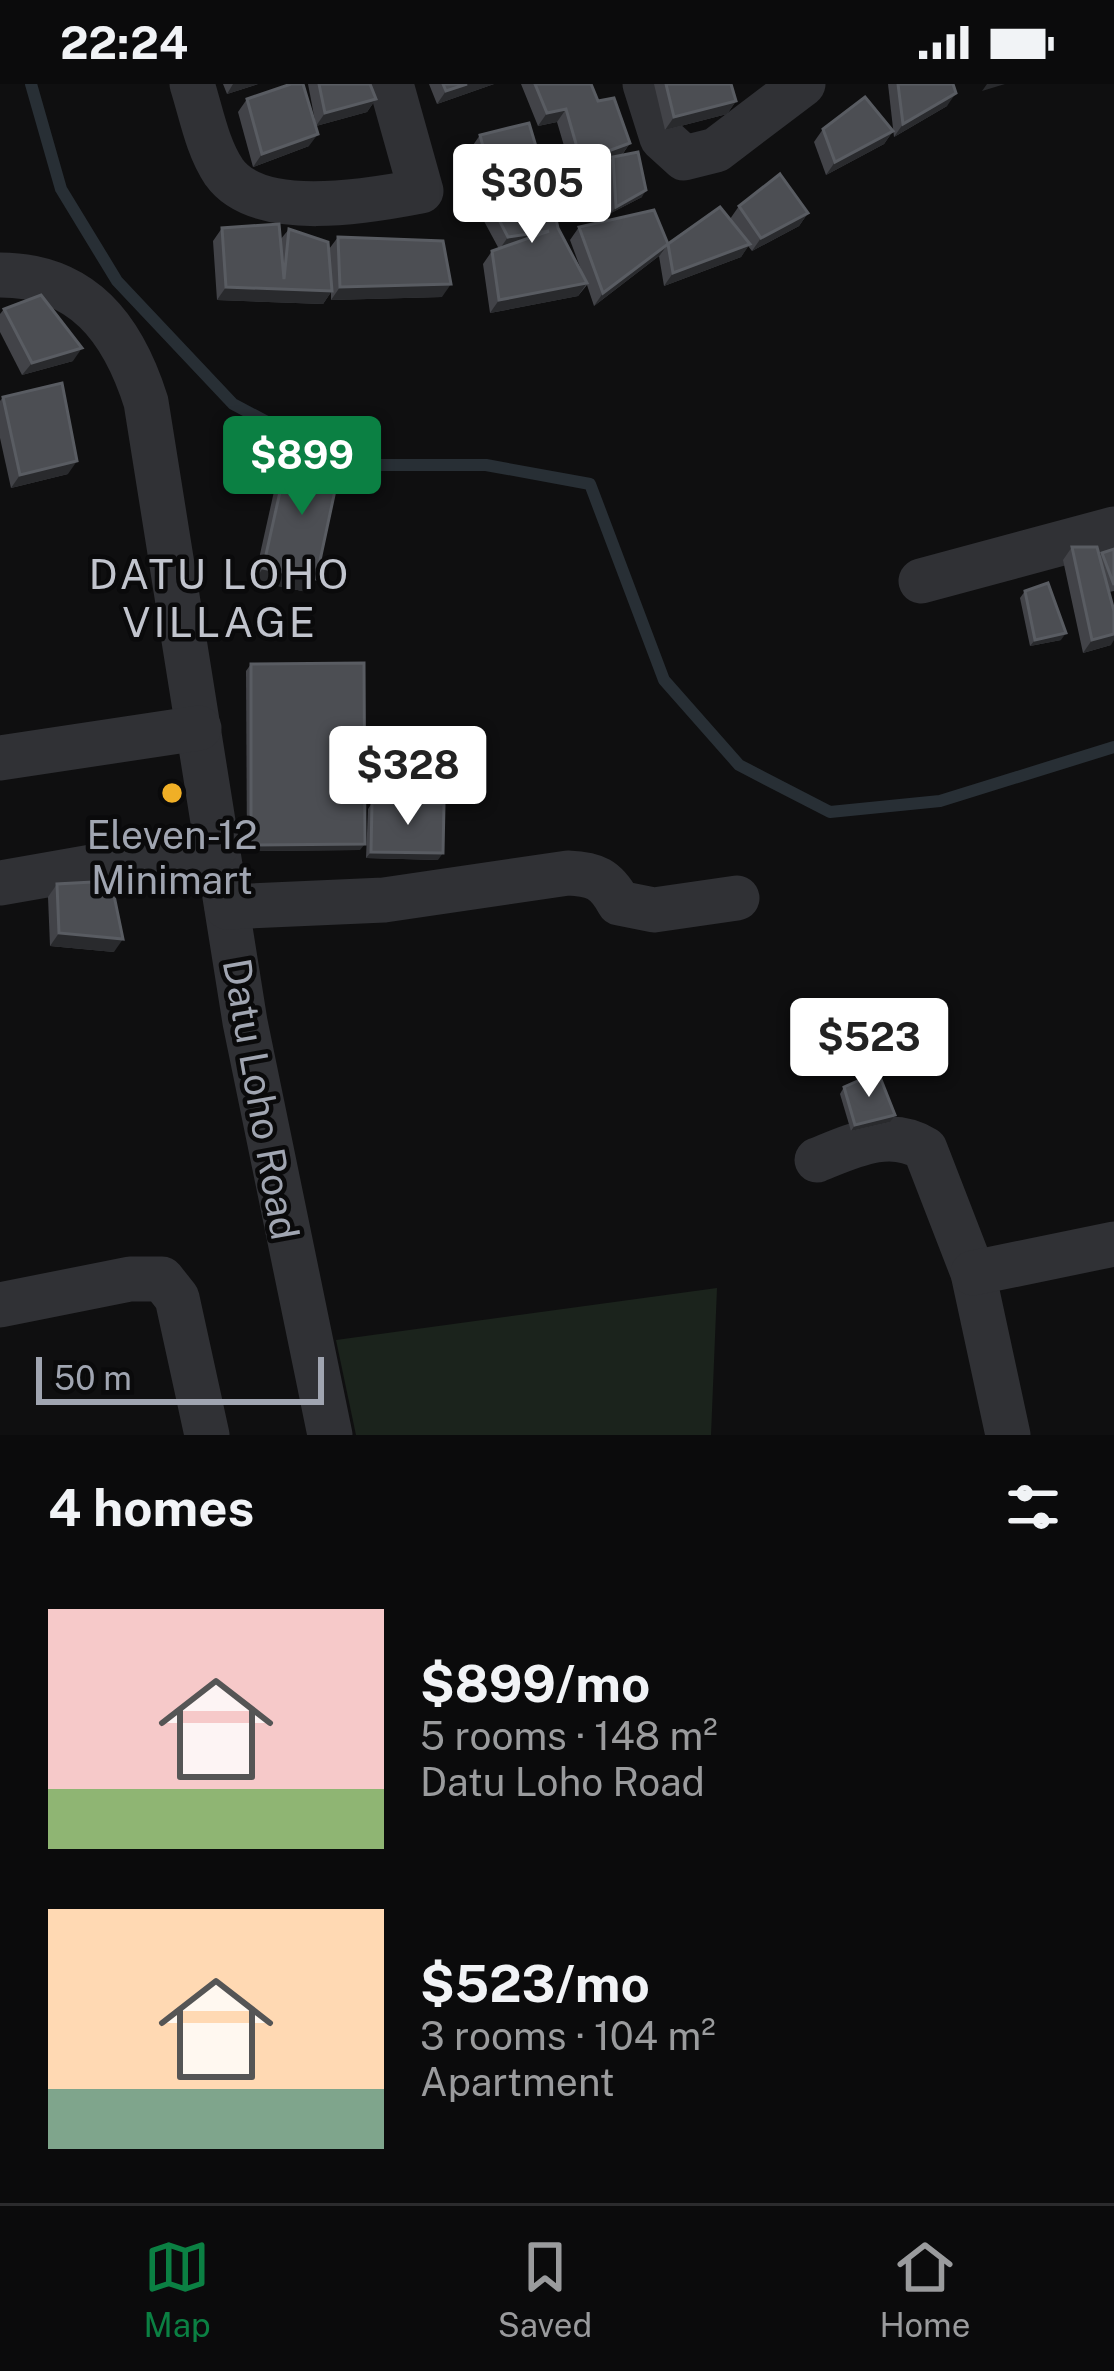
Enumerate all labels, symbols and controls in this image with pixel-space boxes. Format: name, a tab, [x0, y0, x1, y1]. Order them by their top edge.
text: 22:24	[60, 16, 188, 69]
pin: $305	[461, 144, 603, 246]
text: $305	[480, 160, 584, 206]
pin: $899	[231, 416, 373, 518]
text: $899	[250, 432, 354, 478]
district label: DATU LOHO VILLAGE	[89, 549, 351, 646]
pin: $328	[337, 726, 479, 828]
text: $328	[356, 742, 460, 788]
marker: Eleven-12 Minimart	[159, 780, 185, 806]
place label: Eleven-12 Minimart	[87, 812, 258, 903]
street label: Datu Loho Road	[214, 955, 308, 1243]
pin: $523	[798, 998, 940, 1100]
text: $523	[817, 1014, 921, 1060]
scale bar	[36, 1351, 324, 1404]
text: 50 m	[54, 1359, 132, 1397]
icon: filters	[1000, 1474, 1066, 1540]
text: 4 homes	[48, 1478, 254, 1537]
text: $899/mo	[420, 1654, 650, 1713]
icon: home	[144, 1657, 288, 1801]
text: 5 rooms · 148 m²	[420, 1713, 717, 1759]
text: Datu Loho Road	[420, 1759, 705, 1805]
text: $523/mo	[420, 1954, 650, 2013]
icon: home	[144, 1957, 288, 2101]
text: 3 rooms · 104 m²	[420, 2013, 716, 2059]
text: Apartment	[420, 2059, 615, 2105]
tab: Map	[144, 2234, 211, 2344]
tab: Saved	[498, 2234, 592, 2344]
tab: Home	[879, 2234, 970, 2344]

